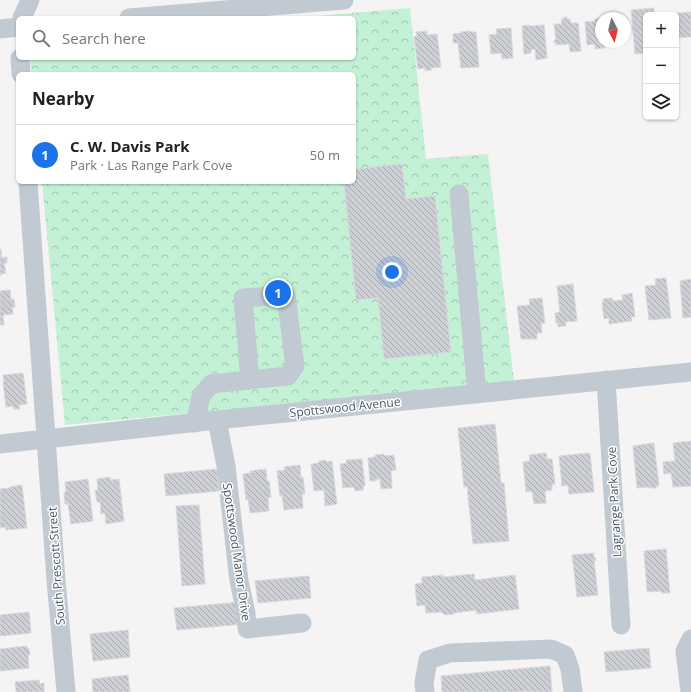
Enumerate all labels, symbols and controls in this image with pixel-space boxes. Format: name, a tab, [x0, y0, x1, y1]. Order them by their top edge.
north arrow	[595, 12, 631, 48]
map controls	[643, 12, 679, 120]
button: +	[643, 12, 679, 48]
search box	[16, 16, 356, 60]
icon: search	[30, 27, 52, 49]
text: Search here	[62, 28, 146, 48]
button: −	[643, 48, 679, 84]
button: layers	[643, 84, 679, 120]
text: Nearby	[32, 87, 94, 110]
text: C. W. Davis Park	[70, 136, 190, 156]
text: 1	[41, 146, 49, 164]
text: 50 m	[310, 146, 340, 164]
text: Park · Las Range Park Cove	[70, 156, 232, 174]
your location	[382, 262, 402, 282]
pin: 1	[265, 278, 291, 308]
street label: Spottswood Avenue	[289, 393, 402, 421]
street label: Lagrange Park Cove	[603, 446, 625, 558]
street label: Spottswood Manor Drive	[219, 482, 255, 622]
street label: South Prescott Street	[43, 506, 69, 626]

